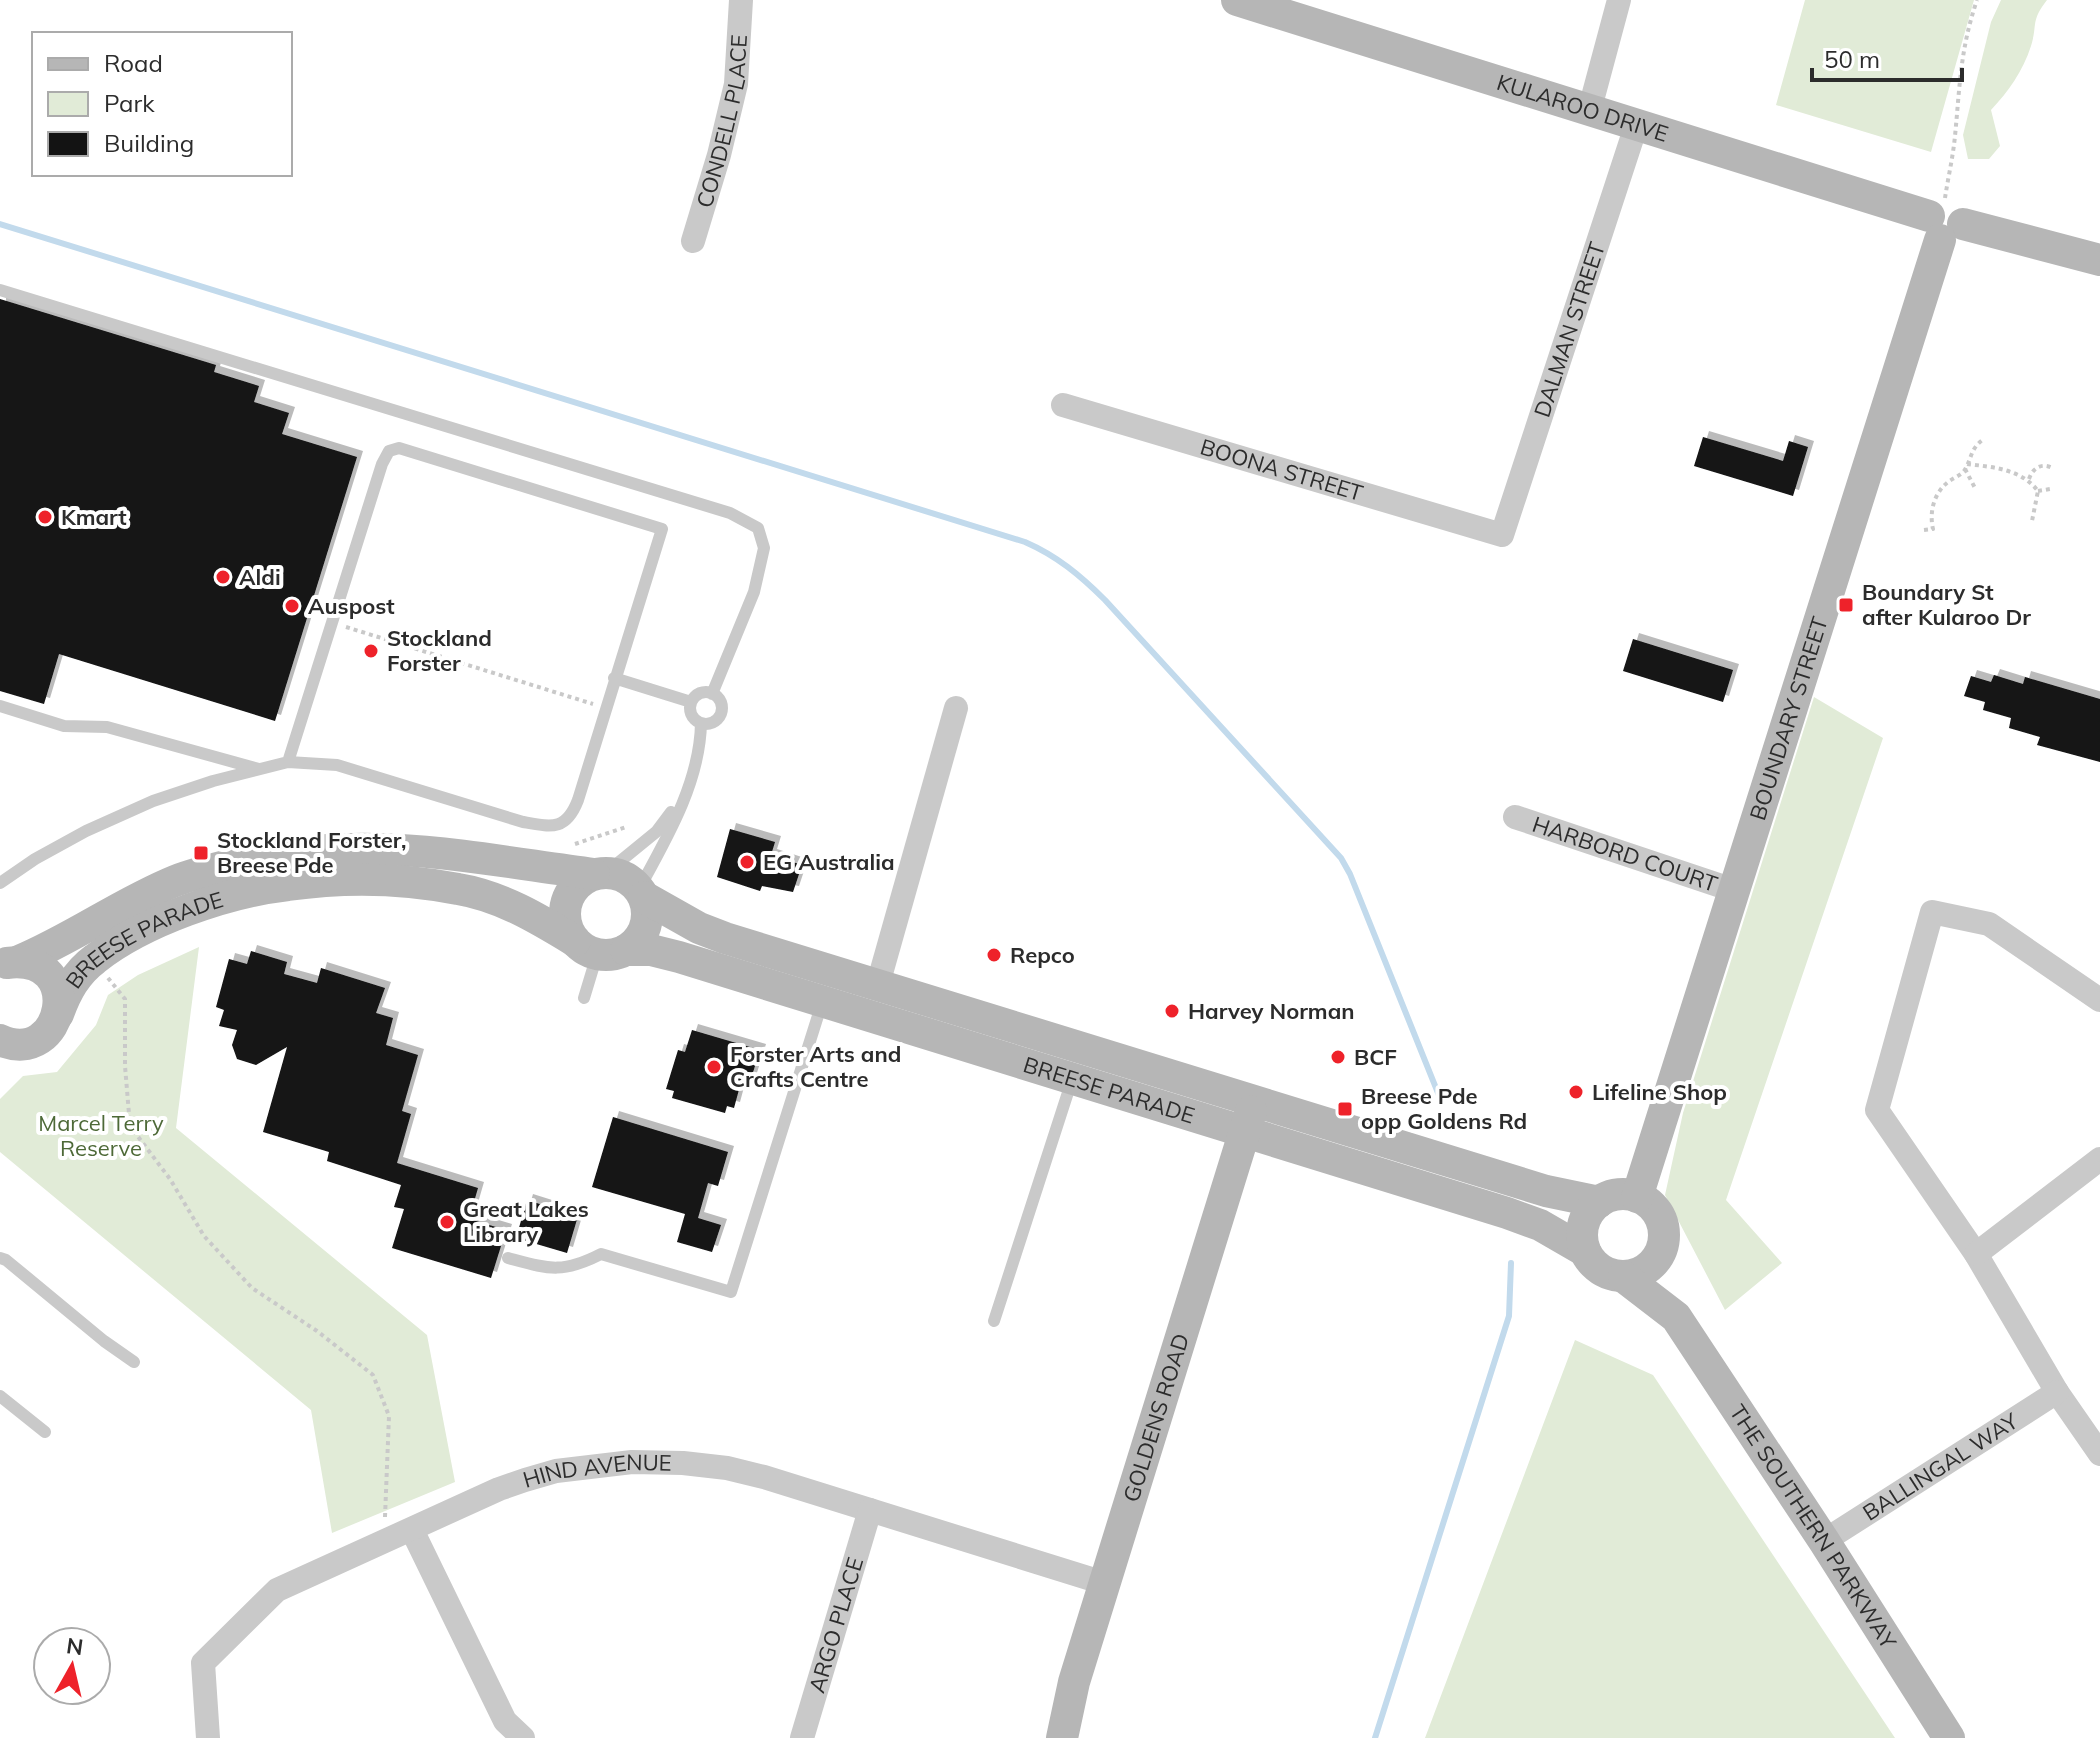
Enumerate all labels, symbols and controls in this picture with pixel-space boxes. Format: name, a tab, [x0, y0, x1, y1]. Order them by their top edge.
legend	[32, 32, 292, 176]
scale bar	[1812, 32, 1962, 82]
street label: CONDELL PLACE	[690, 34, 753, 211]
text: 50 m	[1824, 44, 1880, 74]
text: Road	[104, 48, 163, 78]
street label: KULAROO DRIVE	[1493, 68, 1672, 148]
text: Park	[104, 88, 155, 118]
text: Building	[104, 128, 194, 158]
street label: DALMAN STREET	[1528, 239, 1611, 421]
street label: BOONA STREET	[1197, 432, 1366, 507]
place label: Kmart	[61, 503, 127, 531]
marker: Kmart	[36, 508, 54, 526]
place label: Aldi	[239, 563, 281, 591]
marker: Aldi	[214, 568, 232, 586]
place label: Boundary St after Kularoo Dr	[1862, 578, 2031, 631]
place label: Auspost	[308, 592, 395, 620]
marker: Boundary St after Kularoo Dr	[1837, 596, 1855, 614]
marker: Auspost	[283, 597, 301, 615]
street label: BOUNDARY STREET	[1743, 613, 1834, 824]
place label: Stockland Forster	[387, 624, 492, 677]
marker: Stockland Forster	[362, 642, 380, 660]
street label: HARBORD COURT	[1529, 810, 1721, 898]
place label: Stockland Forster, Breese Pde	[217, 826, 406, 879]
marker: Stockland Forster, Breese Pde	[192, 844, 210, 862]
place label: EG Australia	[763, 848, 895, 876]
marker: EG Australia	[738, 853, 756, 871]
street label: BREESE PARADE	[59, 885, 226, 994]
place label: Repco	[1010, 941, 1075, 969]
marker: Repco	[985, 946, 1003, 964]
place label: Harvey Norman	[1188, 997, 1355, 1025]
marker: Harvey Norman	[1163, 1002, 1181, 1020]
place label: Forster Arts and Crafts Centre	[730, 1040, 901, 1093]
place label: BCF	[1354, 1043, 1397, 1071]
marker: BCF	[1329, 1048, 1347, 1066]
street label: BREESE PARADE	[1020, 1050, 1198, 1130]
marker: Forster Arts and Crafts Centre	[705, 1058, 723, 1076]
place label: Lifeline Shop	[1592, 1078, 1727, 1106]
place label: Breese Pde opp Goldens Rd	[1361, 1082, 1527, 1135]
marker: Lifeline Shop	[1567, 1083, 1585, 1101]
marker: Breese Pde opp Goldens Rd	[1336, 1100, 1354, 1118]
park label: Marcel Terry Reserve	[38, 1109, 164, 1162]
place label: Great Lakes Library	[463, 1195, 589, 1248]
marker: Great Lakes Library	[438, 1213, 456, 1231]
street label: GOLDENS ROAD	[1117, 1330, 1195, 1505]
street label: THE SOUTHERN PARKWAY	[1724, 1399, 1903, 1654]
street label: BALLINGAL WAY	[1858, 1406, 2024, 1527]
street label: HIND AVENUE	[520, 1448, 672, 1494]
street label: ARGO PLACE	[802, 1554, 869, 1696]
north arrow	[32, 1626, 112, 1706]
text: N	[65, 1631, 85, 1661]

